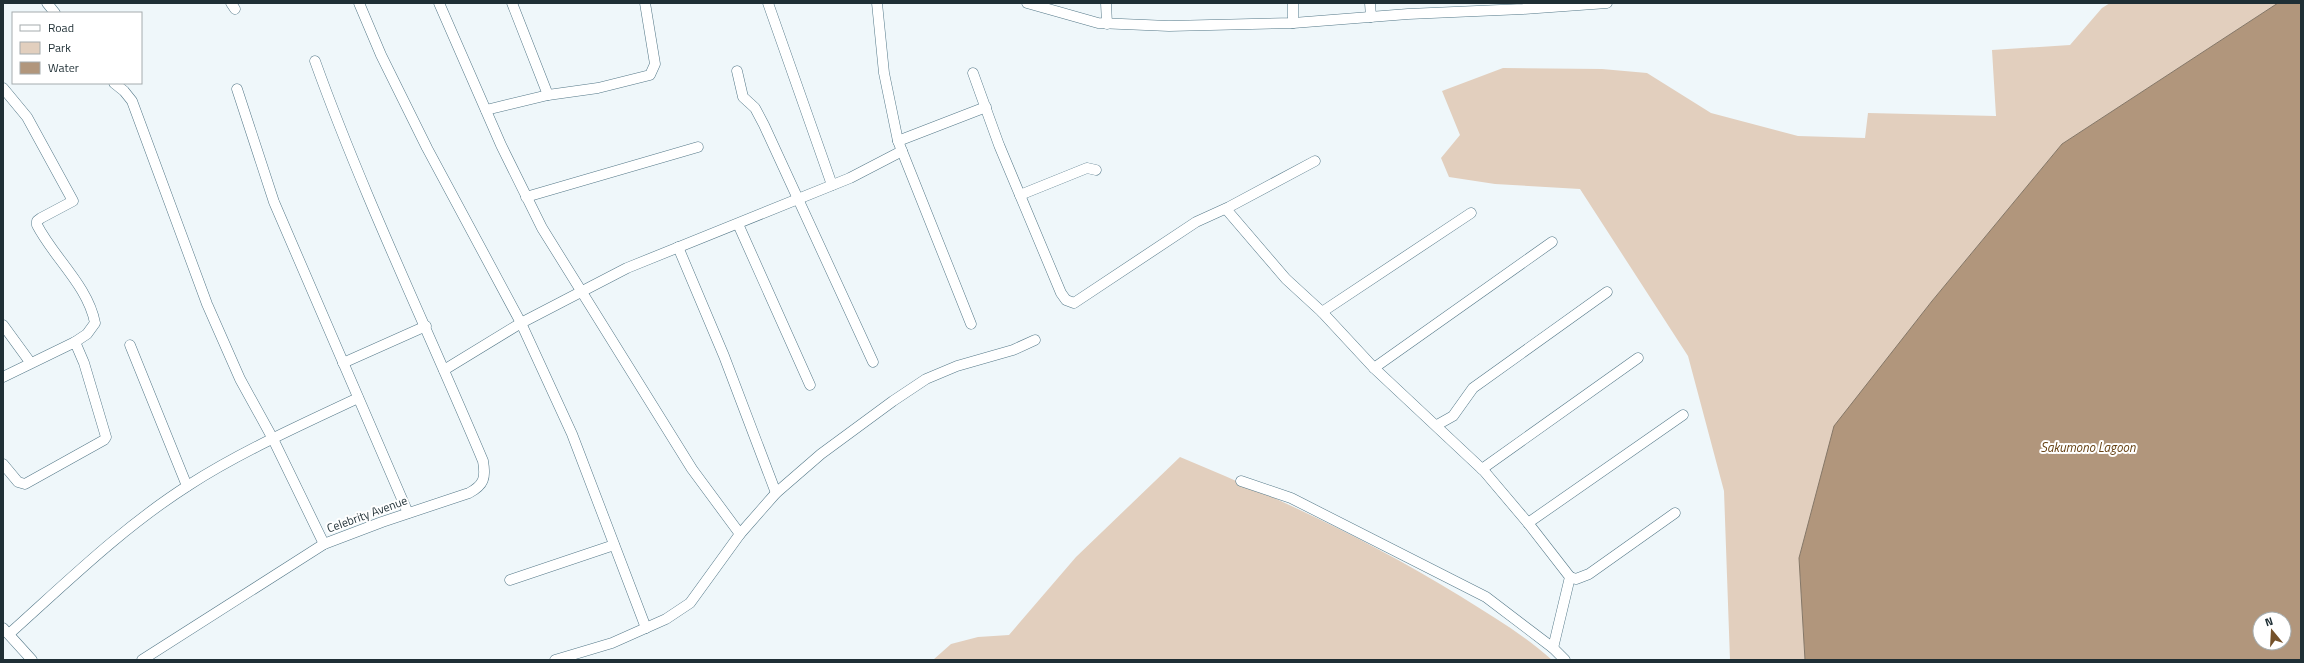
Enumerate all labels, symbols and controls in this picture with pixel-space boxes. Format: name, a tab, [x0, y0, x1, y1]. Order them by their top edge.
legend	[12, 12, 142, 84]
text: Road	[48, 18, 74, 37]
text: Park	[48, 38, 71, 57]
text: Water	[48, 58, 79, 77]
water label: Sakumono Lagoon	[2041, 437, 2136, 457]
street label: Celebrity Avenue	[324, 491, 410, 537]
north arrow	[2252, 611, 2292, 651]
text: N	[2263, 613, 2275, 630]

